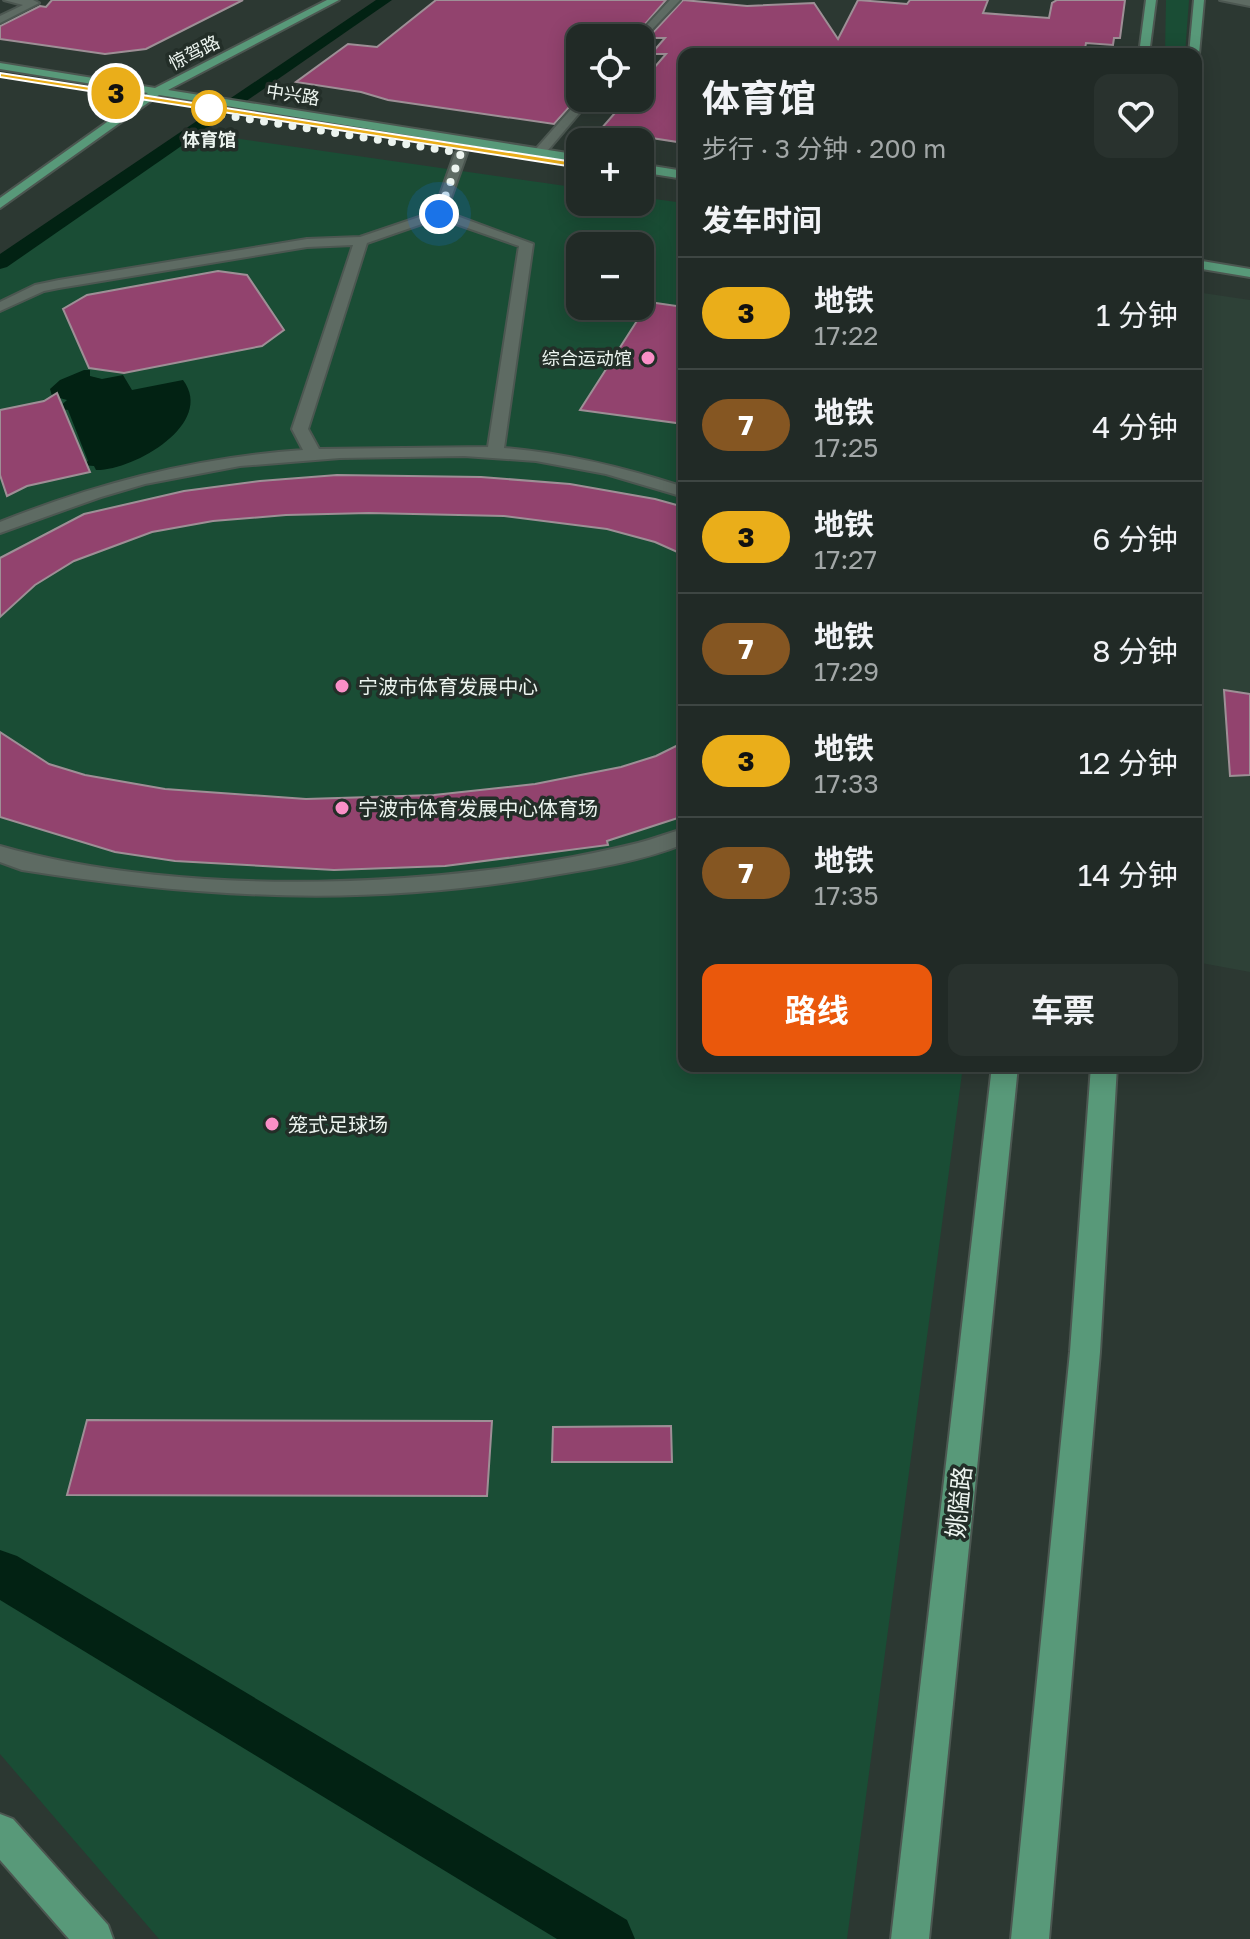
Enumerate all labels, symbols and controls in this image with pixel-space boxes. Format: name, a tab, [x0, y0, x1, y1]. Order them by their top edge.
map controls	[566, 24, 654, 320]
button: locate	[566, 24, 654, 112]
street label: 惊驾路	[165, 30, 223, 74]
line badge: 3	[90, 67, 142, 119]
button: heart	[1094, 74, 1178, 158]
text: 体育馆	[702, 75, 816, 120]
text: 3	[107, 76, 125, 109]
street label: 中兴路	[265, 79, 321, 109]
marker: 体育馆	[192, 91, 226, 125]
place label: 体育馆	[182, 128, 236, 150]
button: +	[566, 128, 654, 216]
text: 步行 · 3 分钟 · 200 m	[702, 133, 946, 164]
your location	[419, 194, 459, 234]
text: 发车时间	[702, 202, 822, 238]
button: −	[566, 232, 654, 320]
text: 地铁	[814, 282, 874, 318]
text: 3	[737, 296, 755, 329]
text: 1 分钟	[1096, 297, 1178, 333]
text: 17:22	[814, 320, 878, 351]
place label: 综合运动馆	[542, 347, 632, 369]
marker: 综合运动馆	[639, 349, 657, 367]
text: 地铁	[814, 394, 874, 430]
text: 7	[738, 408, 754, 441]
text: 4 分钟	[1092, 409, 1178, 445]
text: 17:25	[814, 432, 878, 463]
text: 地铁	[814, 506, 874, 542]
text: 3	[737, 520, 755, 553]
text: 6 分钟	[1092, 521, 1178, 557]
text: 17:27	[814, 544, 877, 575]
text: 地铁	[814, 618, 874, 654]
text: 7	[738, 632, 754, 665]
text: 8 分钟	[1092, 633, 1178, 669]
text: 17:29	[814, 656, 879, 687]
place label: 宁波市体育发展中心	[358, 674, 538, 698]
marker: 宁波市体育发展中心	[333, 677, 351, 695]
text: 地铁	[814, 730, 874, 766]
text: 3	[737, 744, 755, 777]
text: 12 分钟	[1079, 745, 1178, 781]
text: 17:33	[814, 768, 879, 799]
place label: 宁波市体育发展中心体育场	[358, 796, 598, 820]
marker: 宁波市体育发展中心体育场	[333, 799, 351, 817]
text: 地铁	[814, 842, 874, 878]
text: 7	[738, 856, 754, 889]
text: 14 分钟	[1078, 857, 1178, 893]
text: 17:35	[814, 880, 878, 911]
button: 路线	[702, 964, 932, 1056]
button: 车票	[948, 964, 1178, 1056]
place label: 笼式足球场	[288, 1112, 388, 1136]
marker: 笼式足球场	[263, 1115, 281, 1133]
street label: 姚隘路	[940, 1465, 976, 1539]

